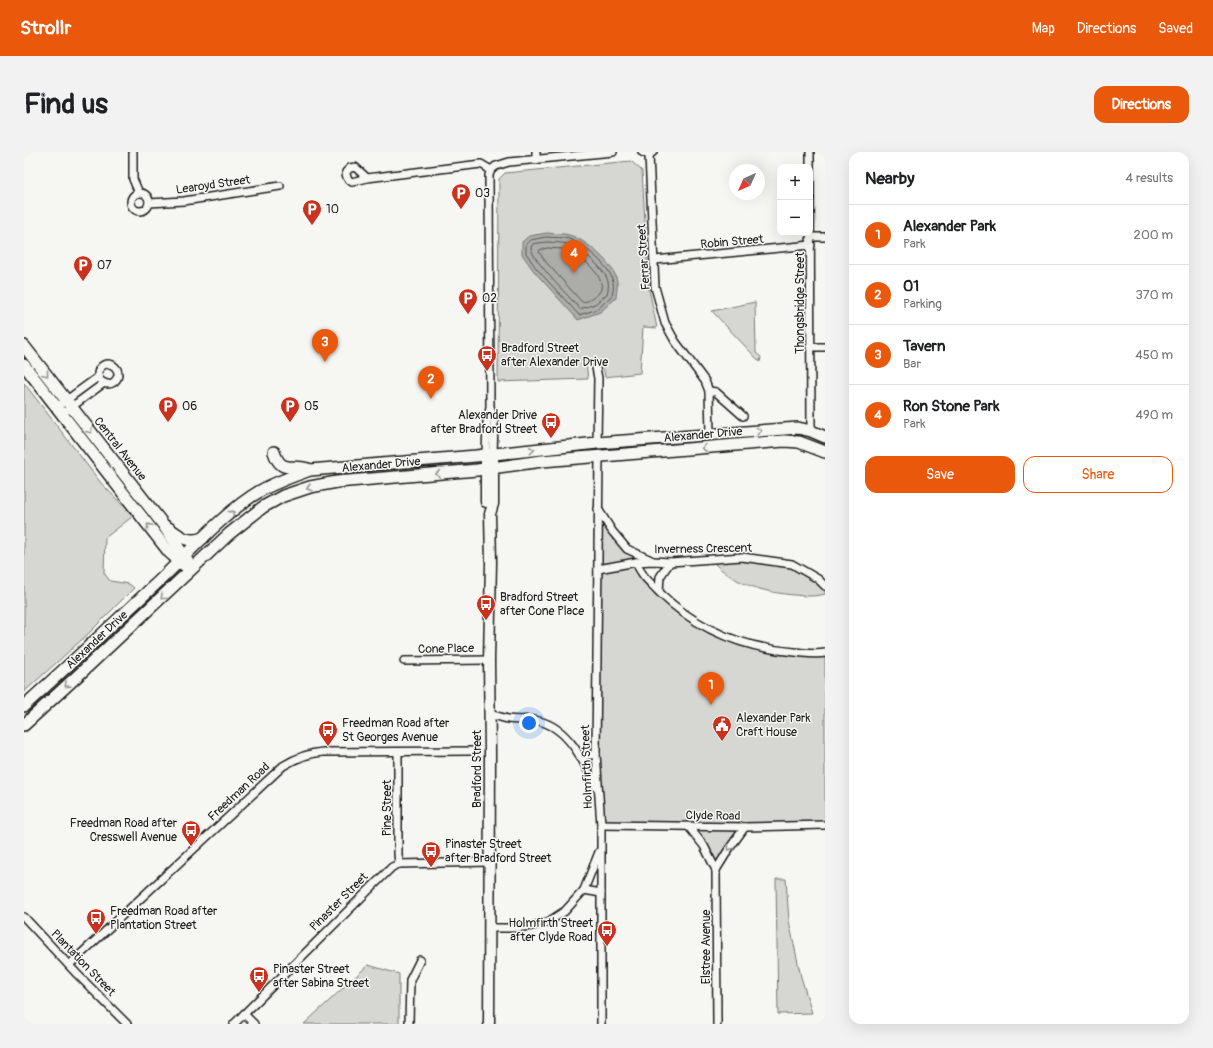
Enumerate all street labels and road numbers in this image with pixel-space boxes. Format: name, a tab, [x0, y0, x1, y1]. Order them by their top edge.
street label: Learoyd Street	[175, 172, 251, 198]
street label: Ferrar Street	[634, 223, 654, 291]
street label: Robin Street	[700, 232, 764, 252]
street label: Thongsbridge Street	[793, 252, 808, 354]
street label: Central Avenue	[90, 414, 150, 484]
street label: Alexander Drive	[663, 424, 743, 446]
street label: Alexander Drive	[341, 454, 421, 476]
street label: Inverness Crescent	[654, 541, 752, 557]
street label: Alexander Drive	[63, 608, 131, 672]
street label: Cone Place	[418, 641, 474, 657]
street label: Holmfirth Street	[578, 724, 596, 809]
street label: Bradford Street	[470, 730, 485, 808]
street label: Freedman Road	[205, 759, 273, 824]
street label: Pine Street	[380, 780, 395, 836]
street label: Clyde Road	[685, 808, 741, 824]
street label: Pinaster Street	[307, 870, 371, 934]
street label: Elstree Avenue	[699, 910, 714, 984]
street label: Plantation Street	[48, 927, 119, 999]

